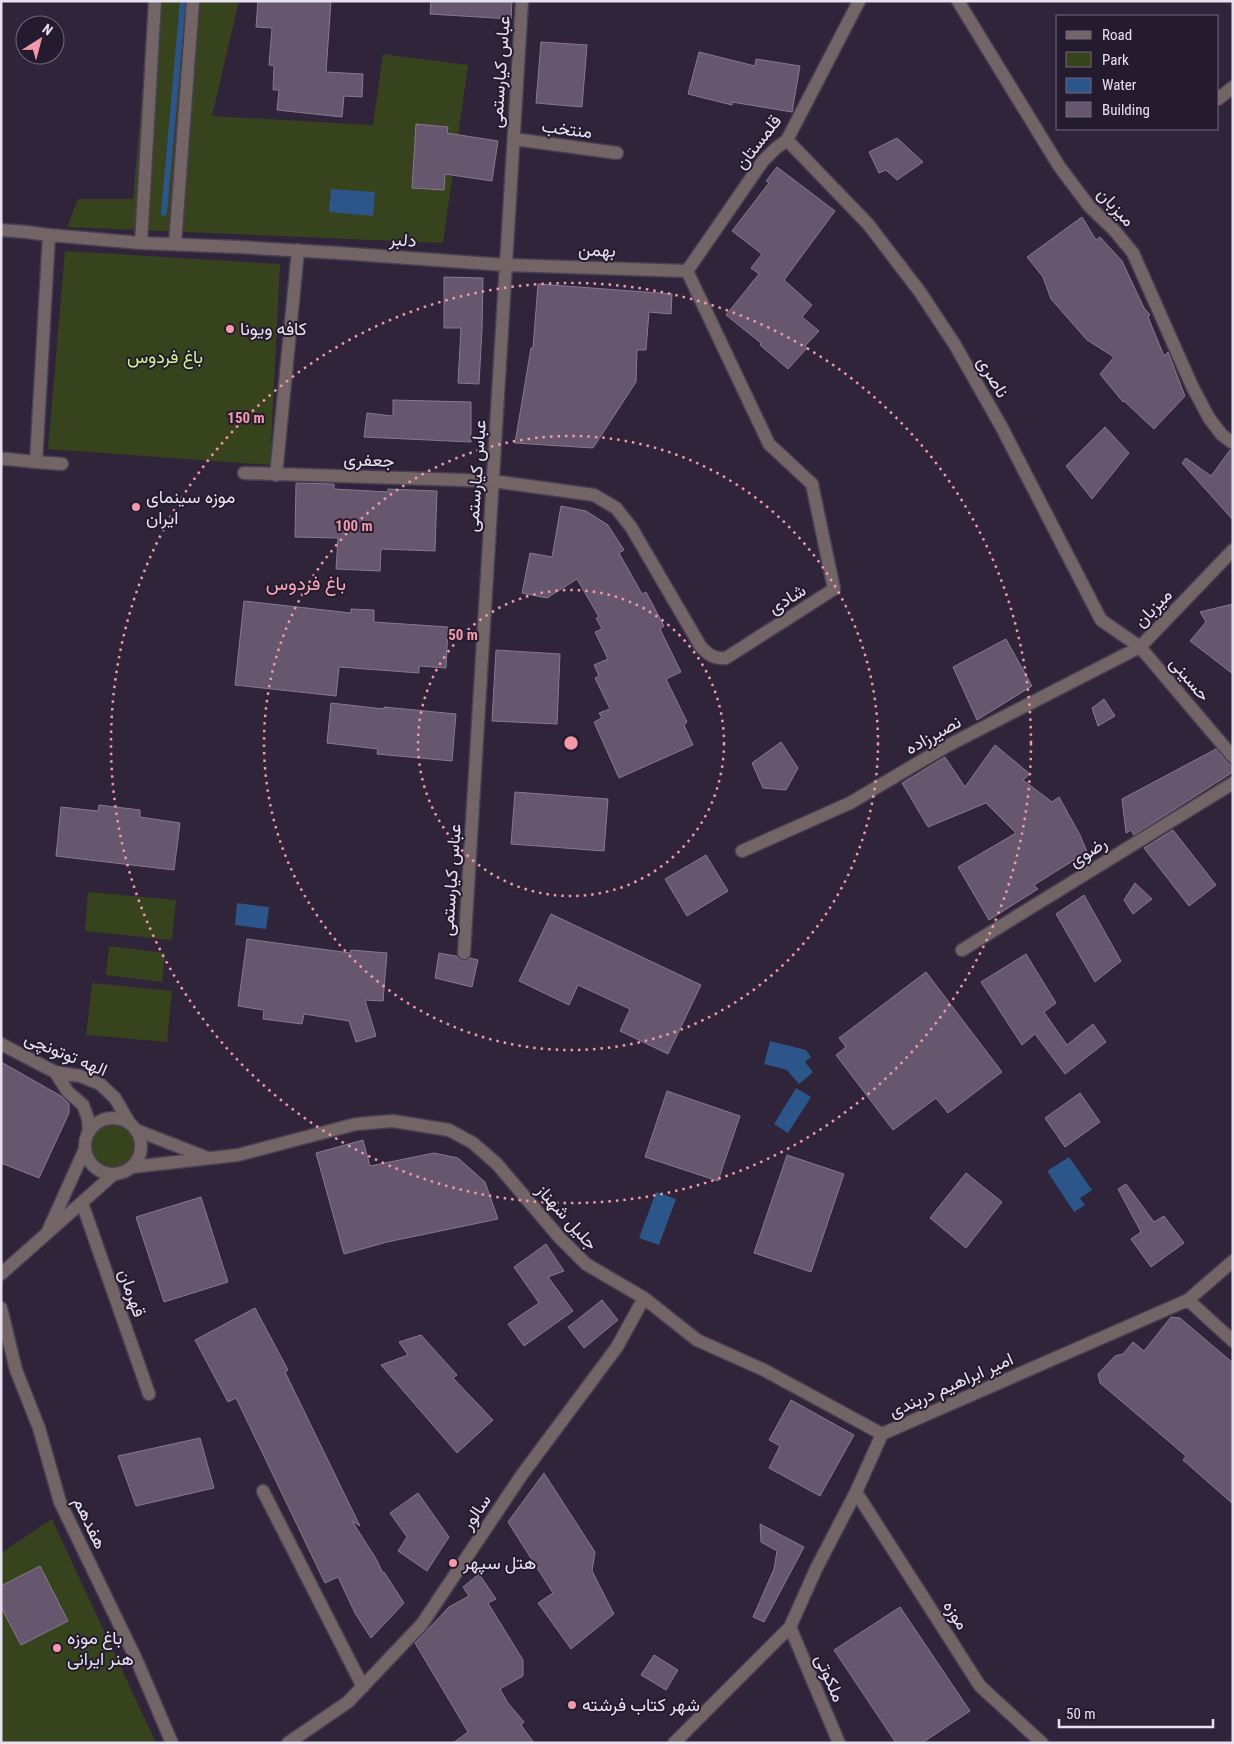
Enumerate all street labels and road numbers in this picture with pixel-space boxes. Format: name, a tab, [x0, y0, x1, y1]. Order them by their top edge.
street label: عباس کیارستمی	[485, 15, 515, 129]
street label: قلمستان	[730, 110, 785, 173]
street label: منتخب	[540, 115, 594, 142]
street label: میزبان	[1092, 183, 1140, 231]
street label: دلبر	[388, 228, 417, 252]
street label: بهمن	[578, 238, 616, 262]
street label: ناصری	[972, 352, 1014, 402]
street label: عباس کیارستمی	[461, 419, 491, 533]
street label: جعفری	[343, 448, 395, 472]
street label: شادی	[764, 579, 810, 619]
street label: میزبان	[1129, 584, 1177, 632]
street label: حسینی	[1165, 652, 1215, 706]
street label: نصیرزاده	[901, 711, 965, 759]
street label: عباس کیارستمی	[436, 823, 466, 937]
street label: رضوى	[1065, 832, 1111, 872]
street label: الهه توتونچی	[21, 1027, 111, 1082]
street label: جلیل شهناز	[531, 1179, 602, 1255]
street label: قهرمان	[114, 1266, 150, 1320]
street label: امیر ابراهیم دربندی	[885, 1348, 1017, 1423]
street label: سالور	[456, 1490, 496, 1535]
street label: هفدهم	[68, 1493, 112, 1553]
street label: موزه	[938, 1596, 974, 1634]
street label: ملکوتی	[810, 1651, 850, 1705]

